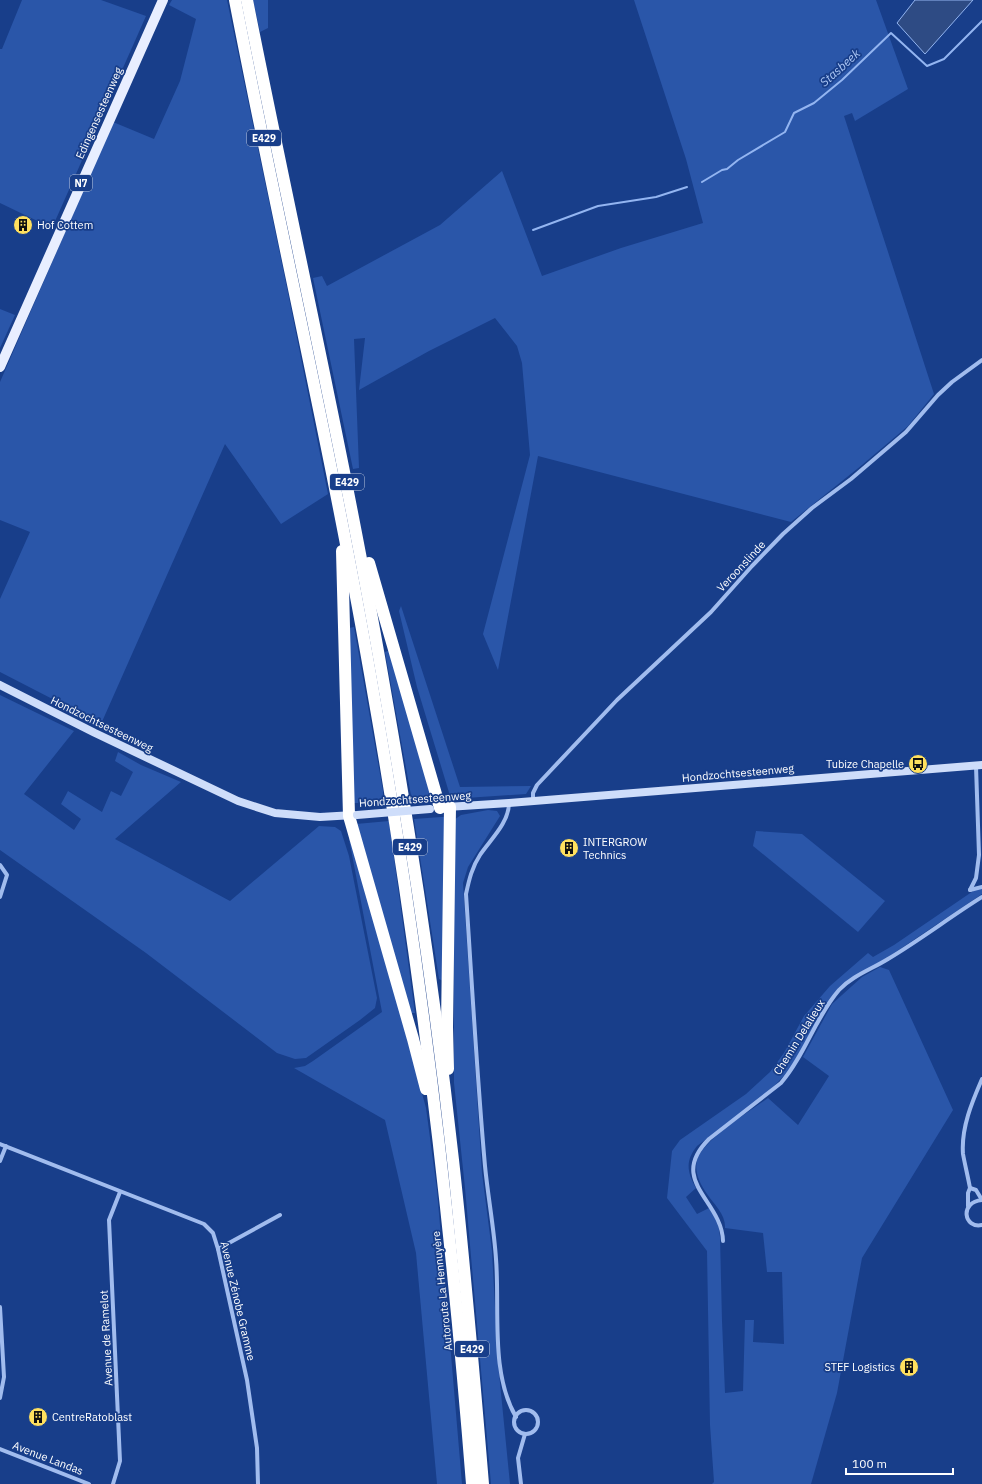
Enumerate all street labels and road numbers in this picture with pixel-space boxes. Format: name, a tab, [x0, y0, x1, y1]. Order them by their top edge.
street label: Edingensesteenweg	[73, 65, 126, 161]
road number: E429	[247, 130, 281, 146]
road number: N7	[70, 175, 92, 191]
road number: E429	[330, 474, 364, 490]
street label: Veroonslinde	[714, 538, 768, 594]
street label: Hondzochtsesteenweg	[48, 693, 156, 755]
street label: Hondzochtsesteenweg	[681, 761, 795, 785]
street label: Hondzochtsesteenweg	[358, 788, 472, 810]
road number: E429	[393, 839, 427, 855]
street label: Chemin Delalieux	[770, 996, 828, 1077]
street label: Autoroute La Hennuyère	[429, 1231, 455, 1351]
street label: Avenue Zénobe Gramme	[217, 1240, 259, 1362]
street label: Avenue de Ramelot	[96, 1290, 115, 1386]
road number: E429	[455, 1341, 489, 1357]
street label: Avenue Landas	[11, 1438, 85, 1478]

